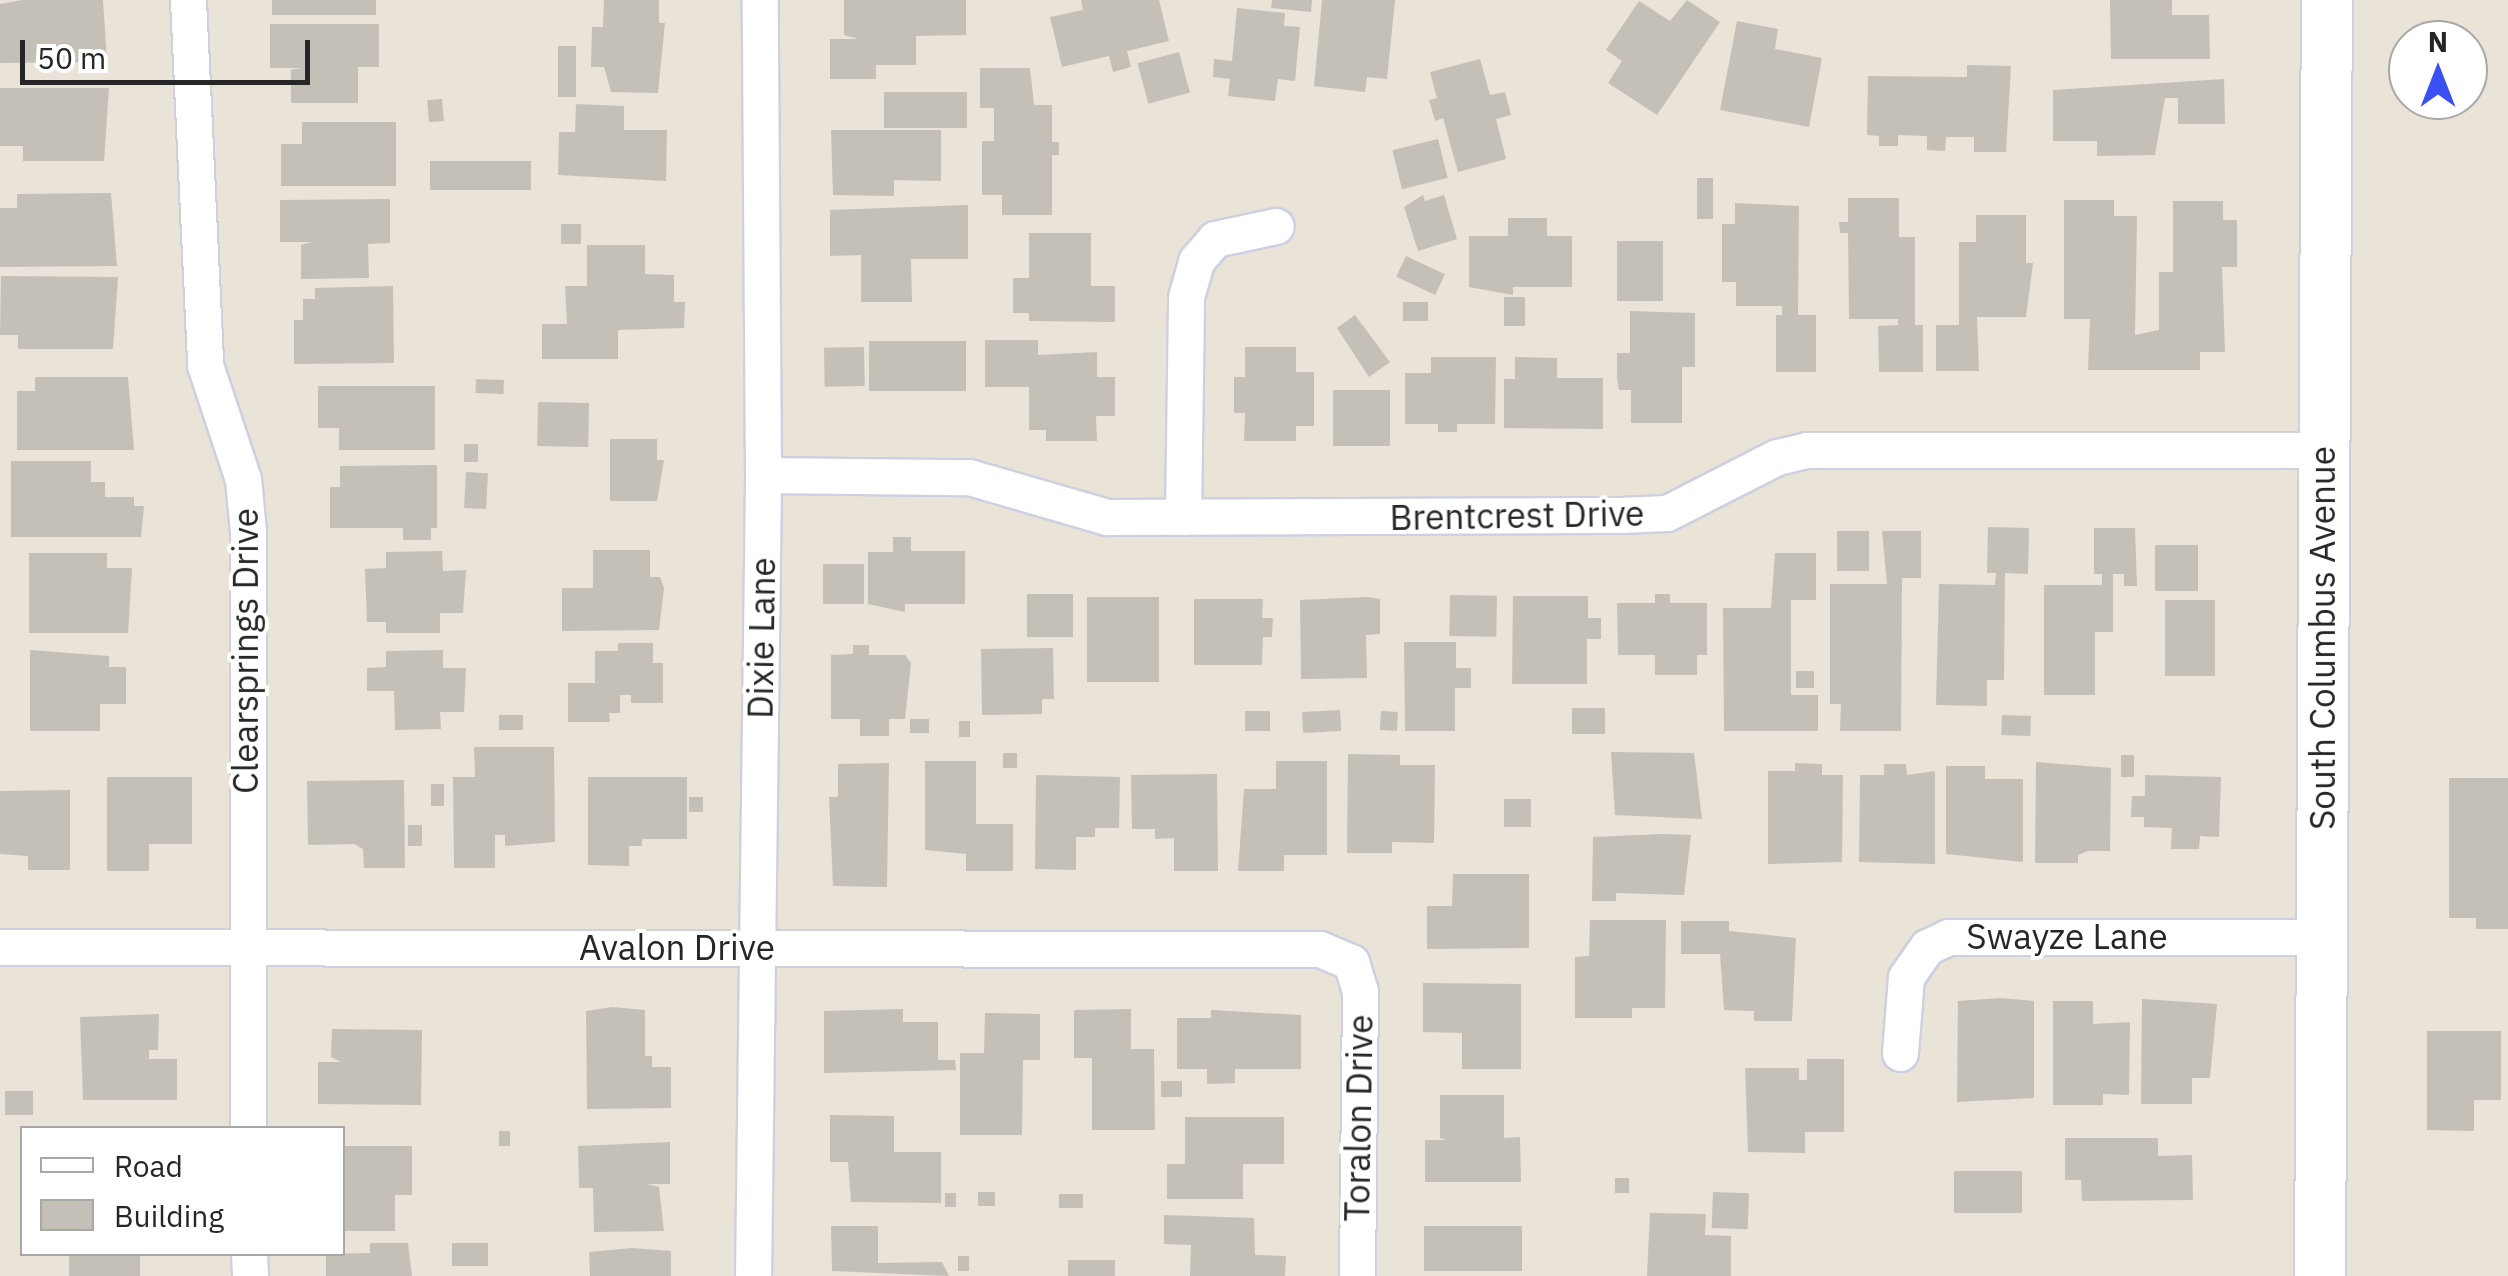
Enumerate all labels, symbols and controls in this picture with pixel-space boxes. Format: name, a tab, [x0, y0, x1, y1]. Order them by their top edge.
scale bar	[25, 20, 315, 82]
north arrow	[2388, 20, 2488, 120]
text: N	[2428, 23, 2448, 60]
text: 50 m	[37, 38, 106, 77]
street label: South Columbus Avenue	[2301, 446, 2343, 830]
street label: Brentcrest Drive	[1389, 492, 1645, 538]
street label: Clearsprings Drive	[224, 508, 266, 794]
street label: Dixie Lane	[739, 557, 783, 719]
street label: Swayze Lane	[1966, 915, 2168, 957]
street label: Avalon Drive	[579, 926, 775, 968]
street label: Toralon Drive	[1335, 1014, 1381, 1222]
legend	[20, 1126, 345, 1256]
text: Road	[114, 1146, 183, 1185]
text: Building	[114, 1196, 224, 1235]

